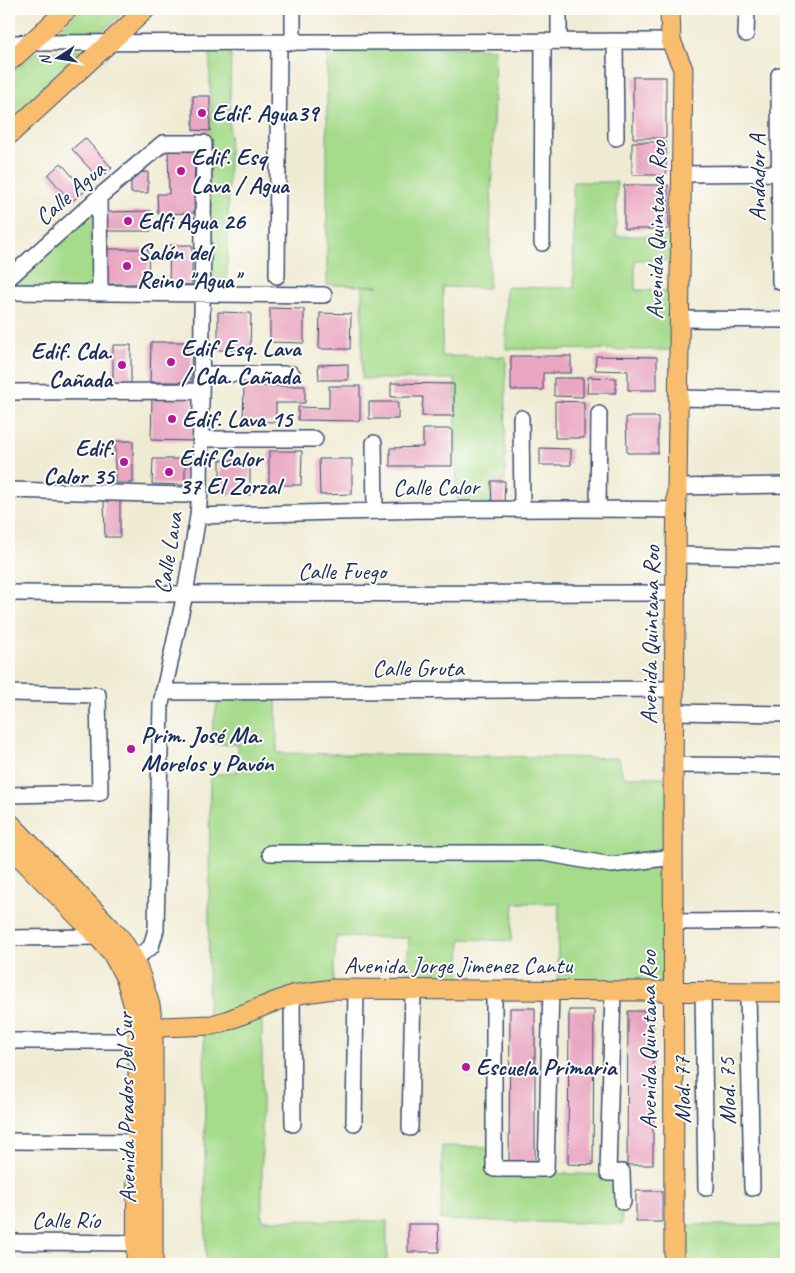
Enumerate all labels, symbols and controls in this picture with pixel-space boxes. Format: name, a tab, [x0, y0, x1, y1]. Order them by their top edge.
north arrow	[32, 32, 82, 82]
text: N	[36, 52, 55, 67]
place label: Edif. Agua39	[212, 98, 320, 128]
marker: Edif. Agua39	[196, 107, 208, 119]
street label: Andador A	[742, 134, 772, 221]
street label: Avenida Quintana Roo	[639, 139, 673, 320]
place label: Edif. Esq Lava / Agua	[191, 142, 291, 200]
street label: Calle Agua	[29, 153, 112, 232]
marker: Edif. Esq Lava / Agua	[175, 165, 187, 177]
place label: Edfi Agua 26	[138, 206, 247, 236]
marker: Edfi Agua 26	[122, 215, 134, 227]
place label: Salón del Reino "Agua"	[137, 237, 244, 295]
marker: Salón del Reino "Agua"	[121, 260, 133, 272]
place label: Edif Esq. Lava / Cda. Cañada	[181, 333, 303, 391]
place label: Edif. Cda. Cañada	[31, 336, 114, 394]
marker: Edif Esq. Lava / Cda. Cañada	[165, 356, 177, 368]
marker: Edif. Cda. Cañada	[116, 359, 128, 371]
place label: Edif. Lava 15	[182, 404, 295, 434]
marker: Edif. Lava 15	[166, 413, 178, 425]
place label: Edif. Calor 35	[43, 433, 117, 491]
place label: Edif Calor 37 El Zorzal	[179, 443, 285, 501]
marker: Edif. Calor 35	[118, 456, 130, 468]
marker: Edif Calor 37 El Zorzal	[163, 466, 175, 478]
street label: Calle Calor	[393, 471, 482, 503]
street label: Calle Lava	[147, 509, 189, 596]
street label: Avenida Quintana Roo	[633, 544, 667, 725]
street label: Calle Fuego	[298, 556, 388, 586]
street label: Calle Gruta	[372, 653, 465, 683]
place label: Prim. José Ma. Morelos y Pavón	[141, 720, 274, 778]
marker: Prim. José Ma. Morelos y Pavón	[125, 743, 137, 755]
street label: Avenida Quintana Roo	[633, 949, 663, 1129]
street label: Avenida Jorge Jimenez Cantu	[344, 950, 574, 980]
street label: Avenida Prados Del Sur	[109, 1010, 143, 1204]
place label: Escuela Primaria	[476, 1052, 618, 1082]
street label: Mod. 77	[666, 1055, 698, 1124]
street label: Mod. 75	[711, 1056, 743, 1125]
marker: Escuela Primaria	[460, 1061, 472, 1073]
street label: Calle Río	[32, 1205, 102, 1235]

